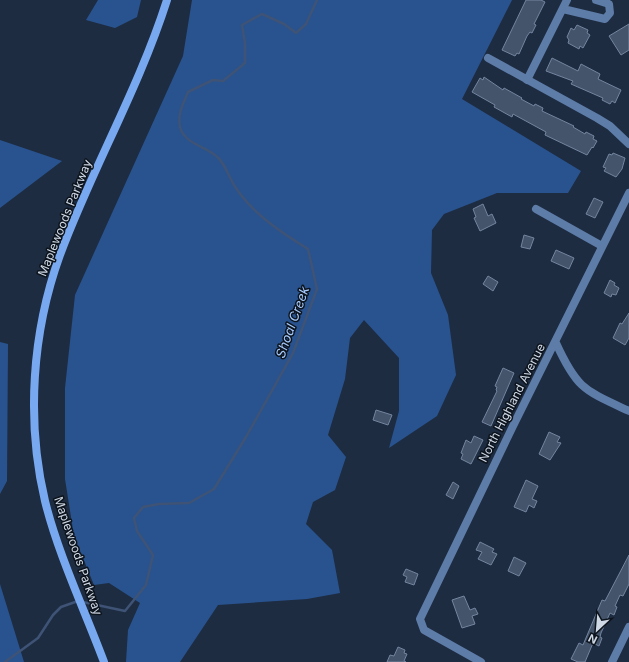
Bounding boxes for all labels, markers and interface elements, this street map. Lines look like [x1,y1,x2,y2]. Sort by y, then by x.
street label: Maplewoods Parkway [34,157,95,278]
water label: Shoal Creek [272,283,313,360]
street label: North Highland Avenue [475,341,548,465]
street label: Maplewoods Parkway [51,495,106,617]
north arrow [577,610,617,650]
text: N [586,631,599,647]

